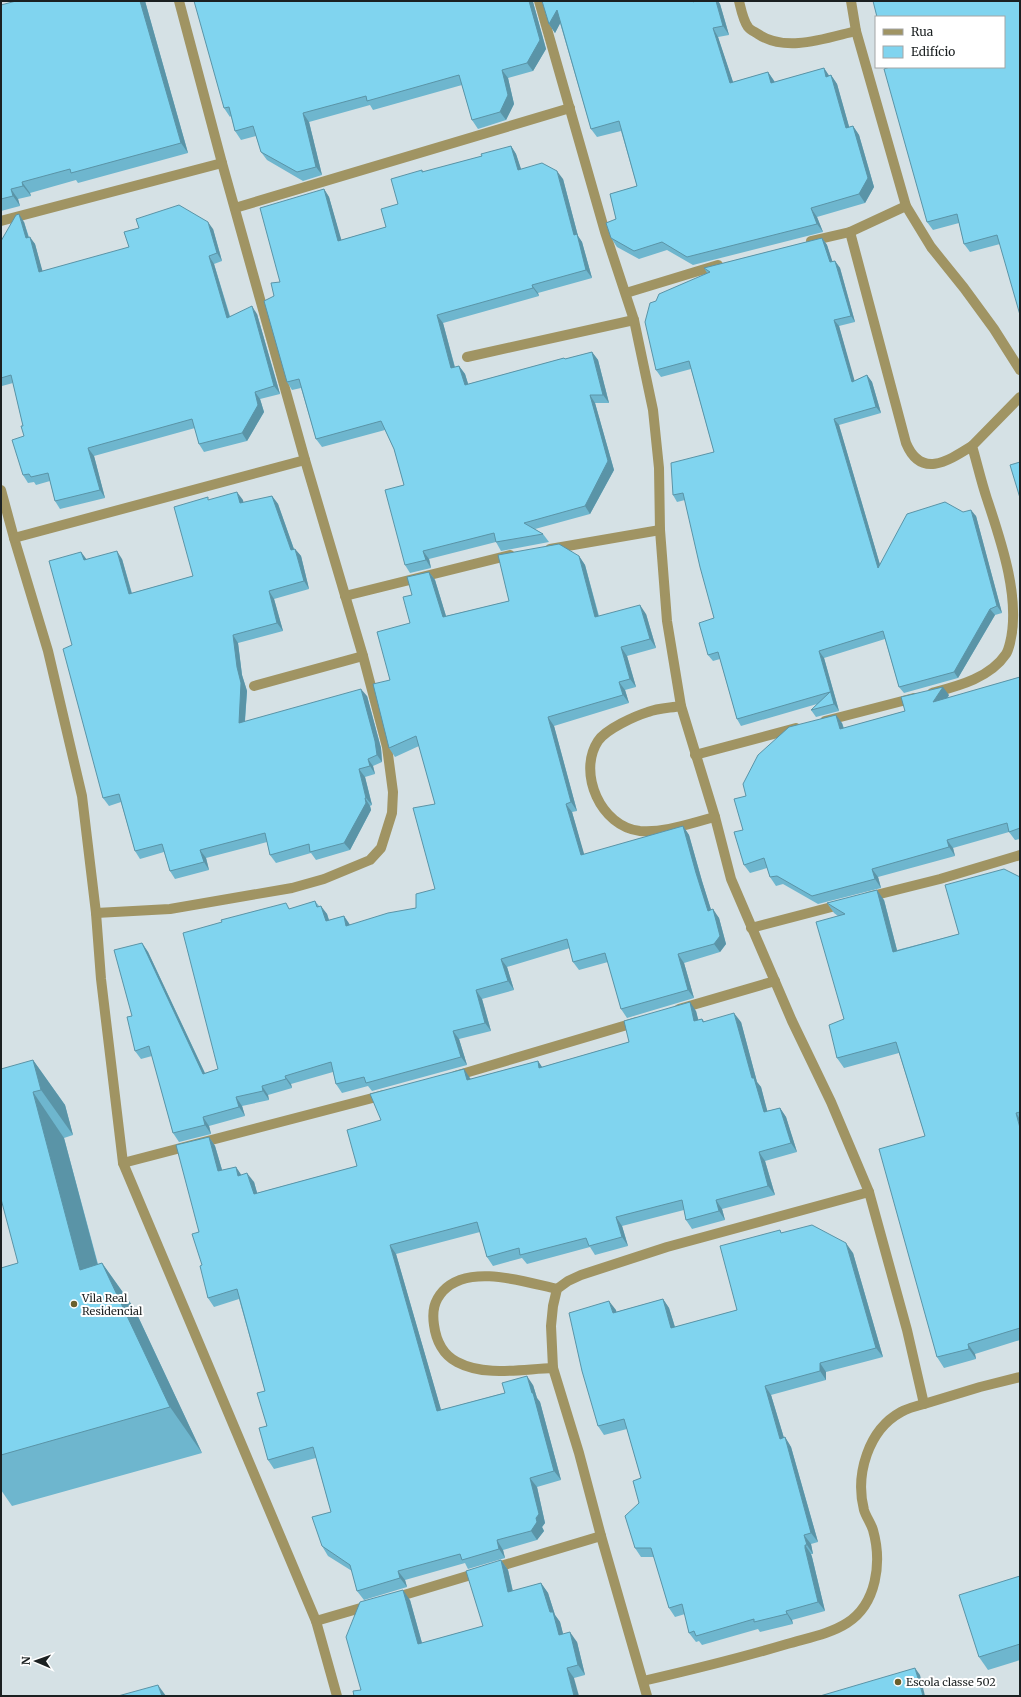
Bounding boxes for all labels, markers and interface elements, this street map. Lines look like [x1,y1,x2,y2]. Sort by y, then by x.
legend [875,16,1005,68]
text: Rua [911,24,934,39]
text: Edifício [911,44,955,59]
place label: Vila Real Residencial [81,1291,143,1318]
marker: Vila Real Residencial [69,1299,79,1309]
north arrow [16,1641,56,1681]
text: N [19,1656,33,1665]
place label: Escola classe 502 [906,1675,996,1689]
marker: Escola classe 502 [893,1677,903,1687]

